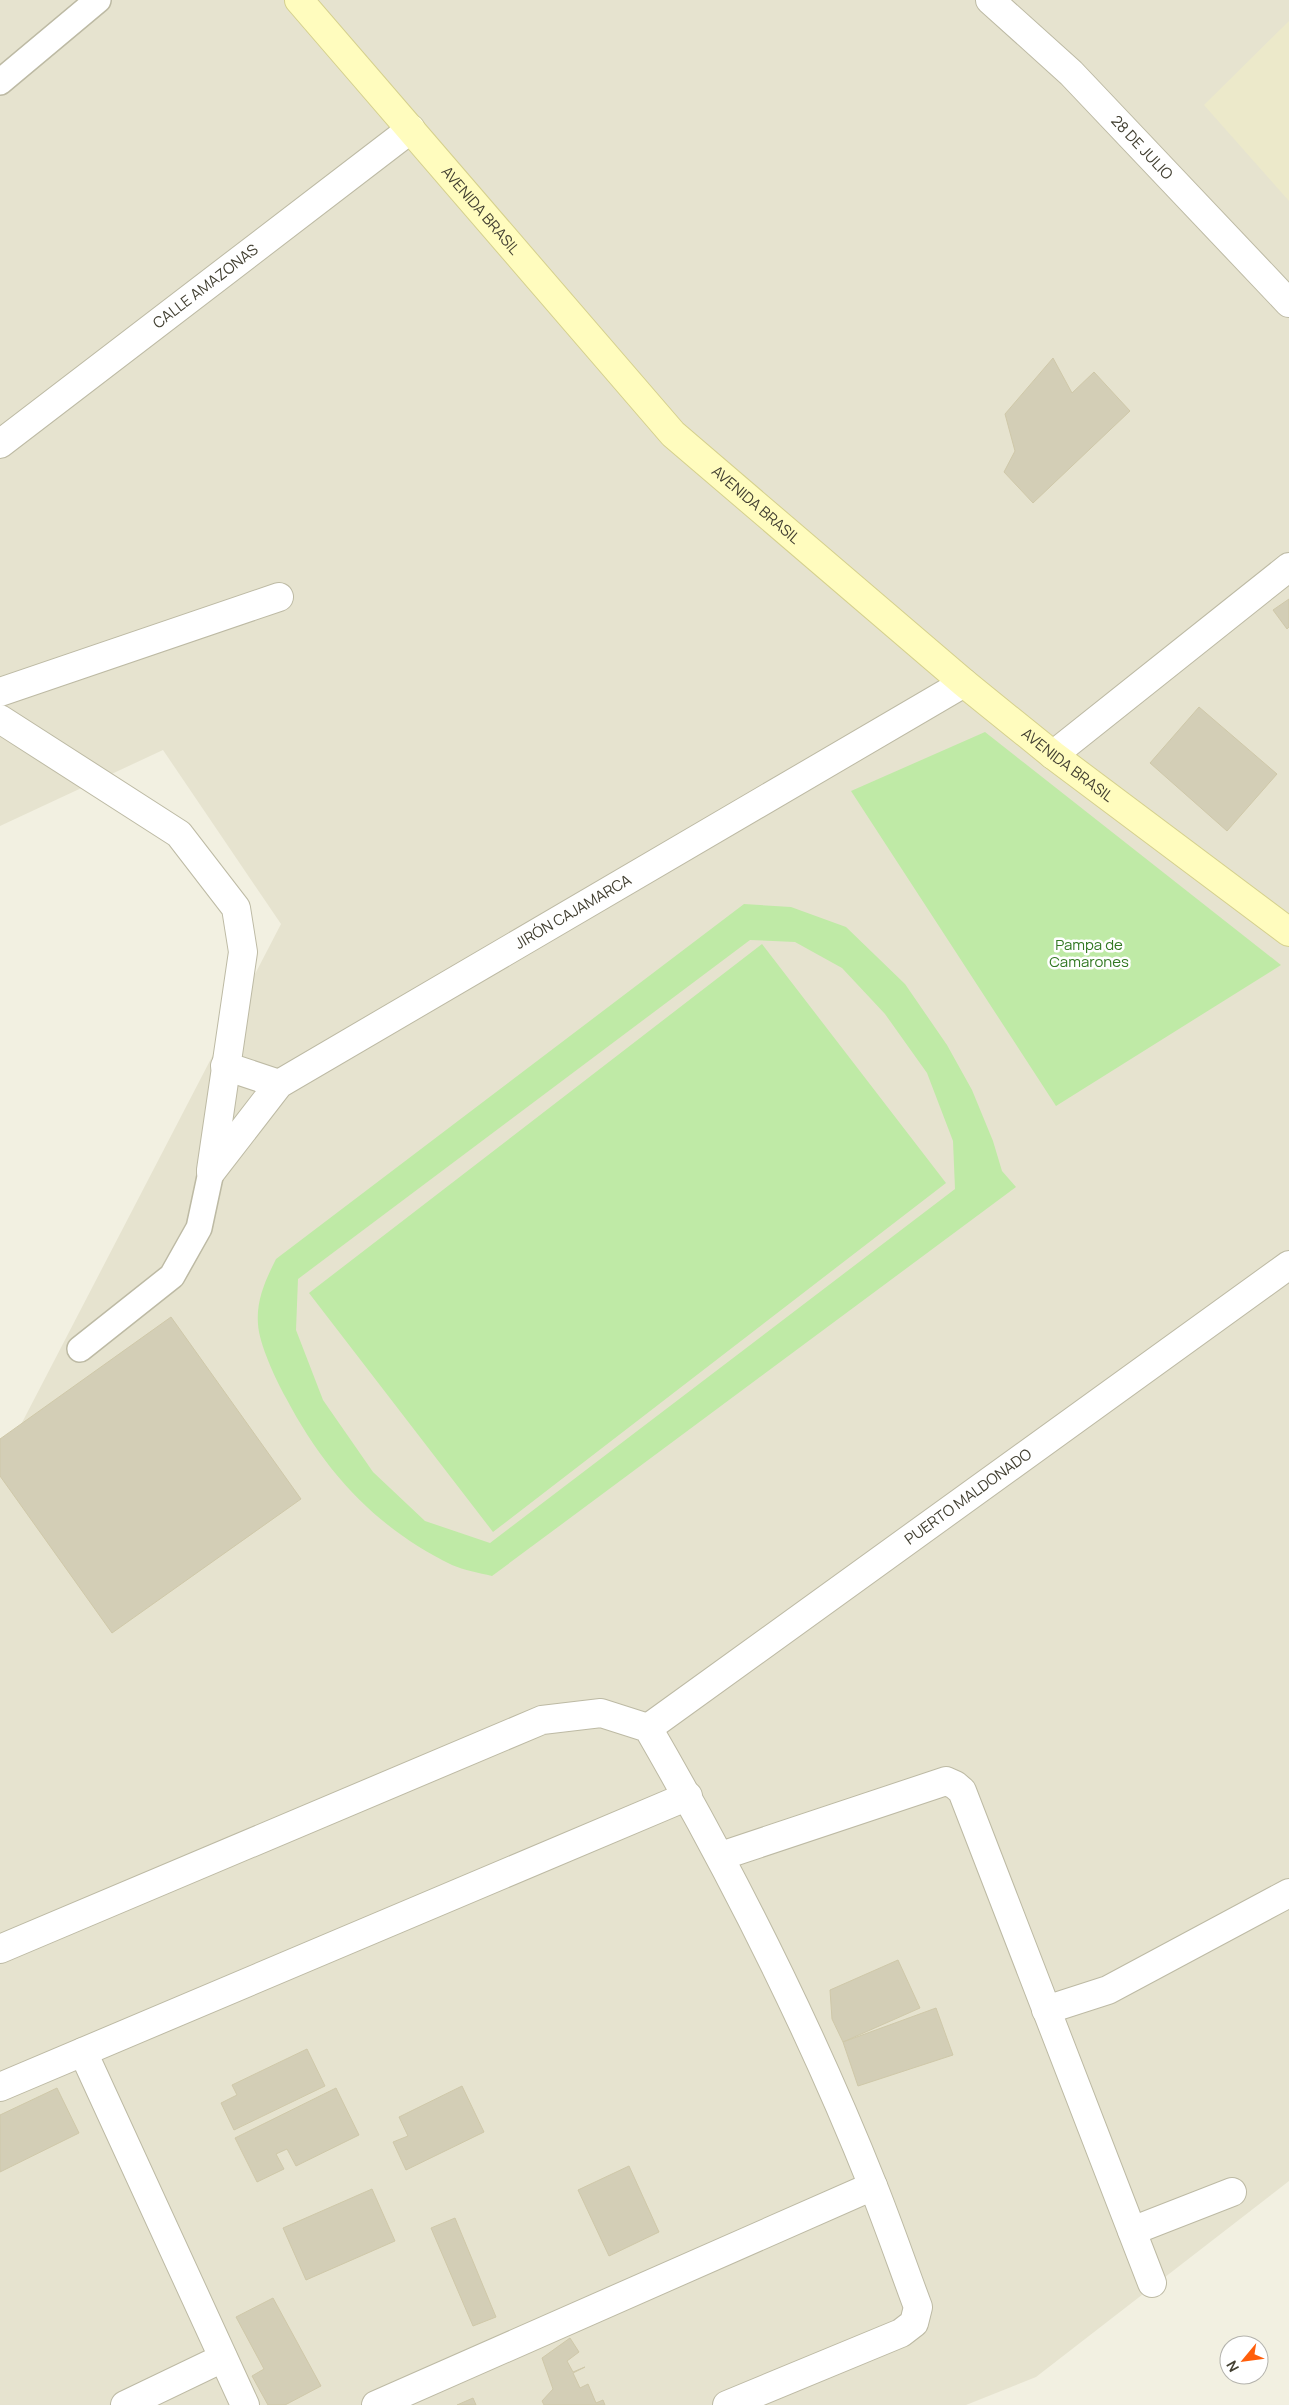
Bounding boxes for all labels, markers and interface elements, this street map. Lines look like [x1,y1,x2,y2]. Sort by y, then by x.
street label: 28 DE JULIO [1107,111,1178,184]
street label: AVENIDA BRASIL [437,162,525,259]
street label: CALLE AMAZONAS [148,239,262,333]
street label: AVENIDA BRASIL [707,461,805,549]
street label: AVENIDA BRASIL [1017,723,1118,807]
street label: JIRÓN CAJAMARCA [511,869,635,954]
park label: Pampa de Camarones [1049,934,1129,972]
street label: PUERTO MALDONADO [900,1443,1036,1549]
north arrow [1219,2335,1269,2385]
text: N [1221,2358,1243,2376]

